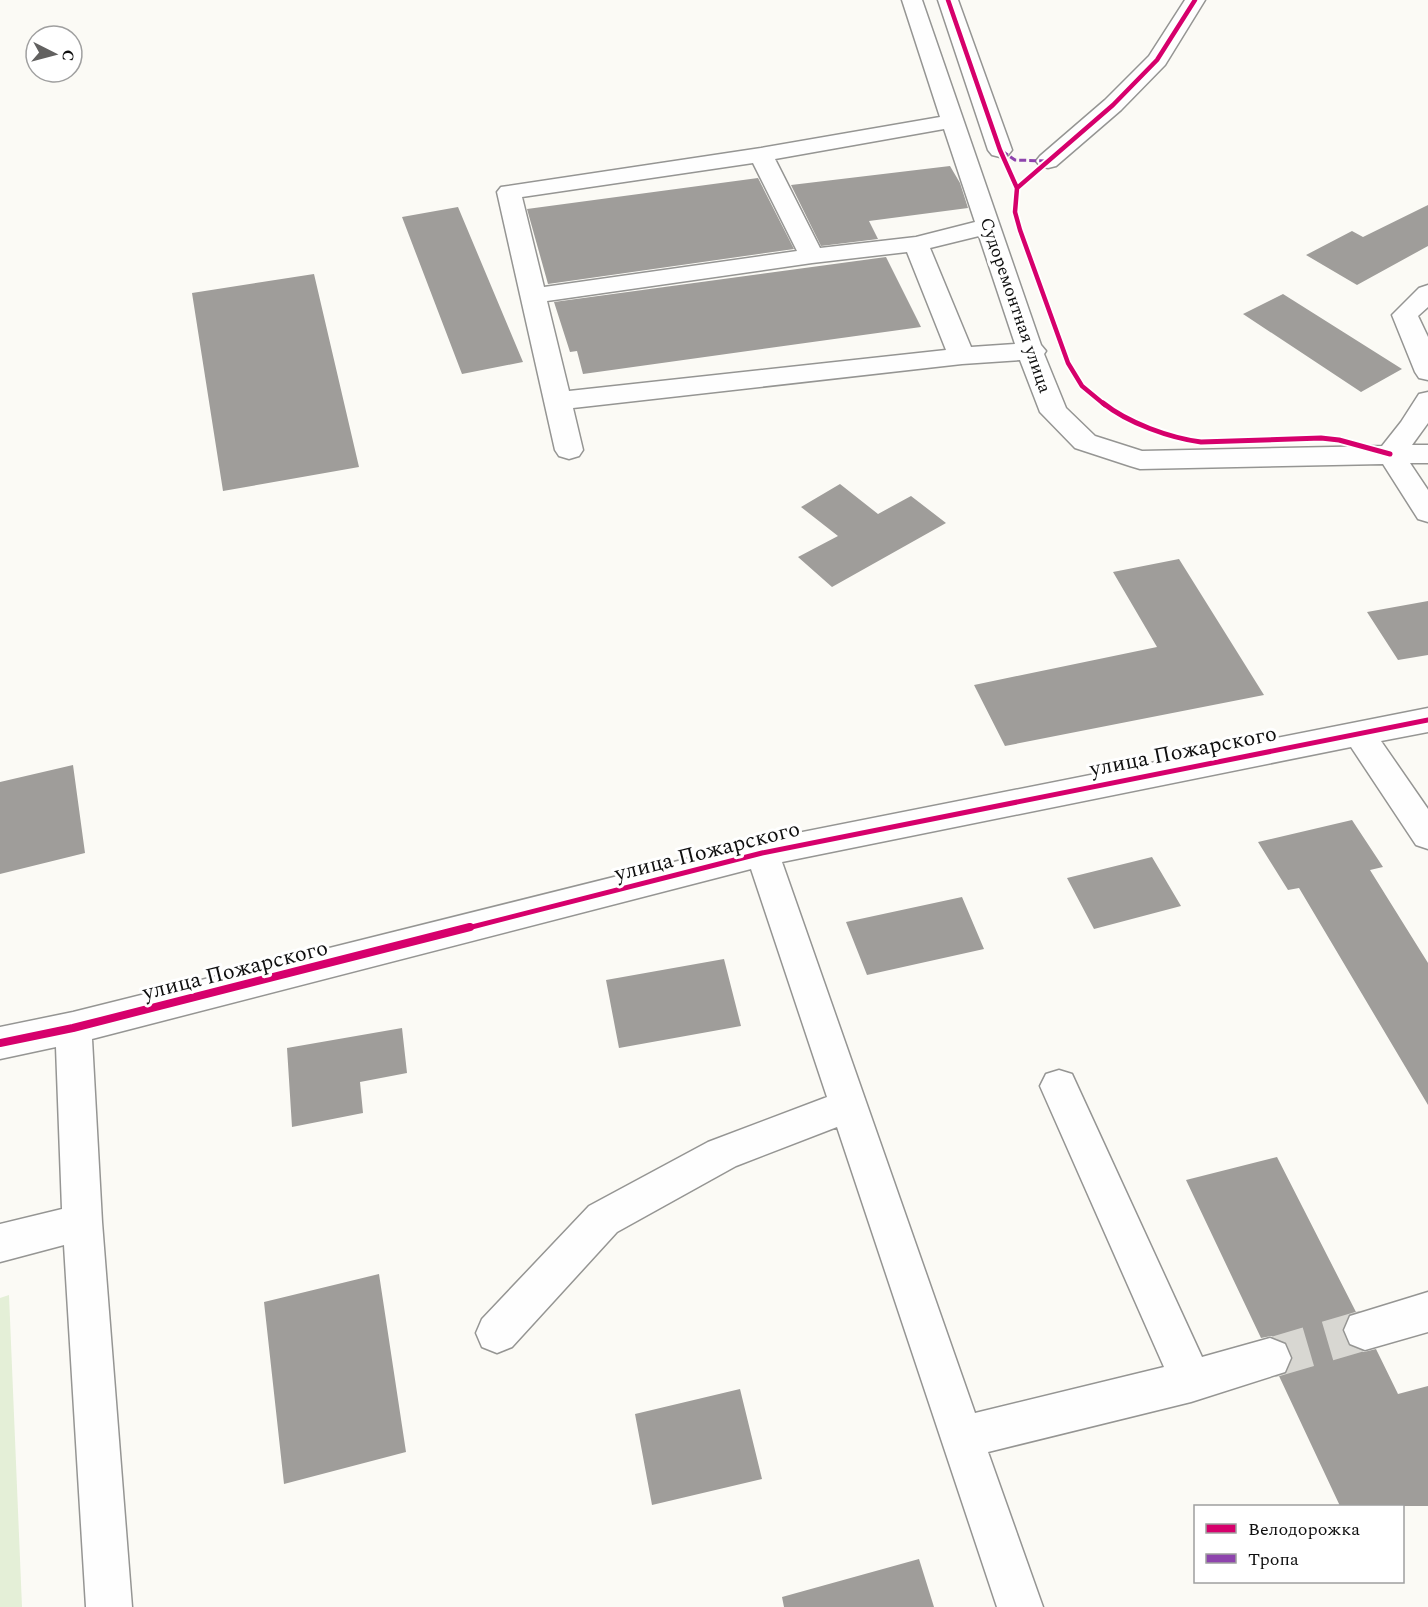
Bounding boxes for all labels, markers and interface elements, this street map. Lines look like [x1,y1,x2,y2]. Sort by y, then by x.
north arrow [24,24,84,84]
text: С [55,49,80,62]
street label: Судоремонтная улица [973,214,1058,397]
street label: улица Пожарского [1086,717,1280,786]
street label: улица Пожарского [610,812,803,891]
street label: улица Пожарского [138,931,331,1010]
legend [1194,1505,1404,1583]
text: Велодорожка [1248,1516,1360,1543]
text: Тропа [1248,1546,1299,1573]

